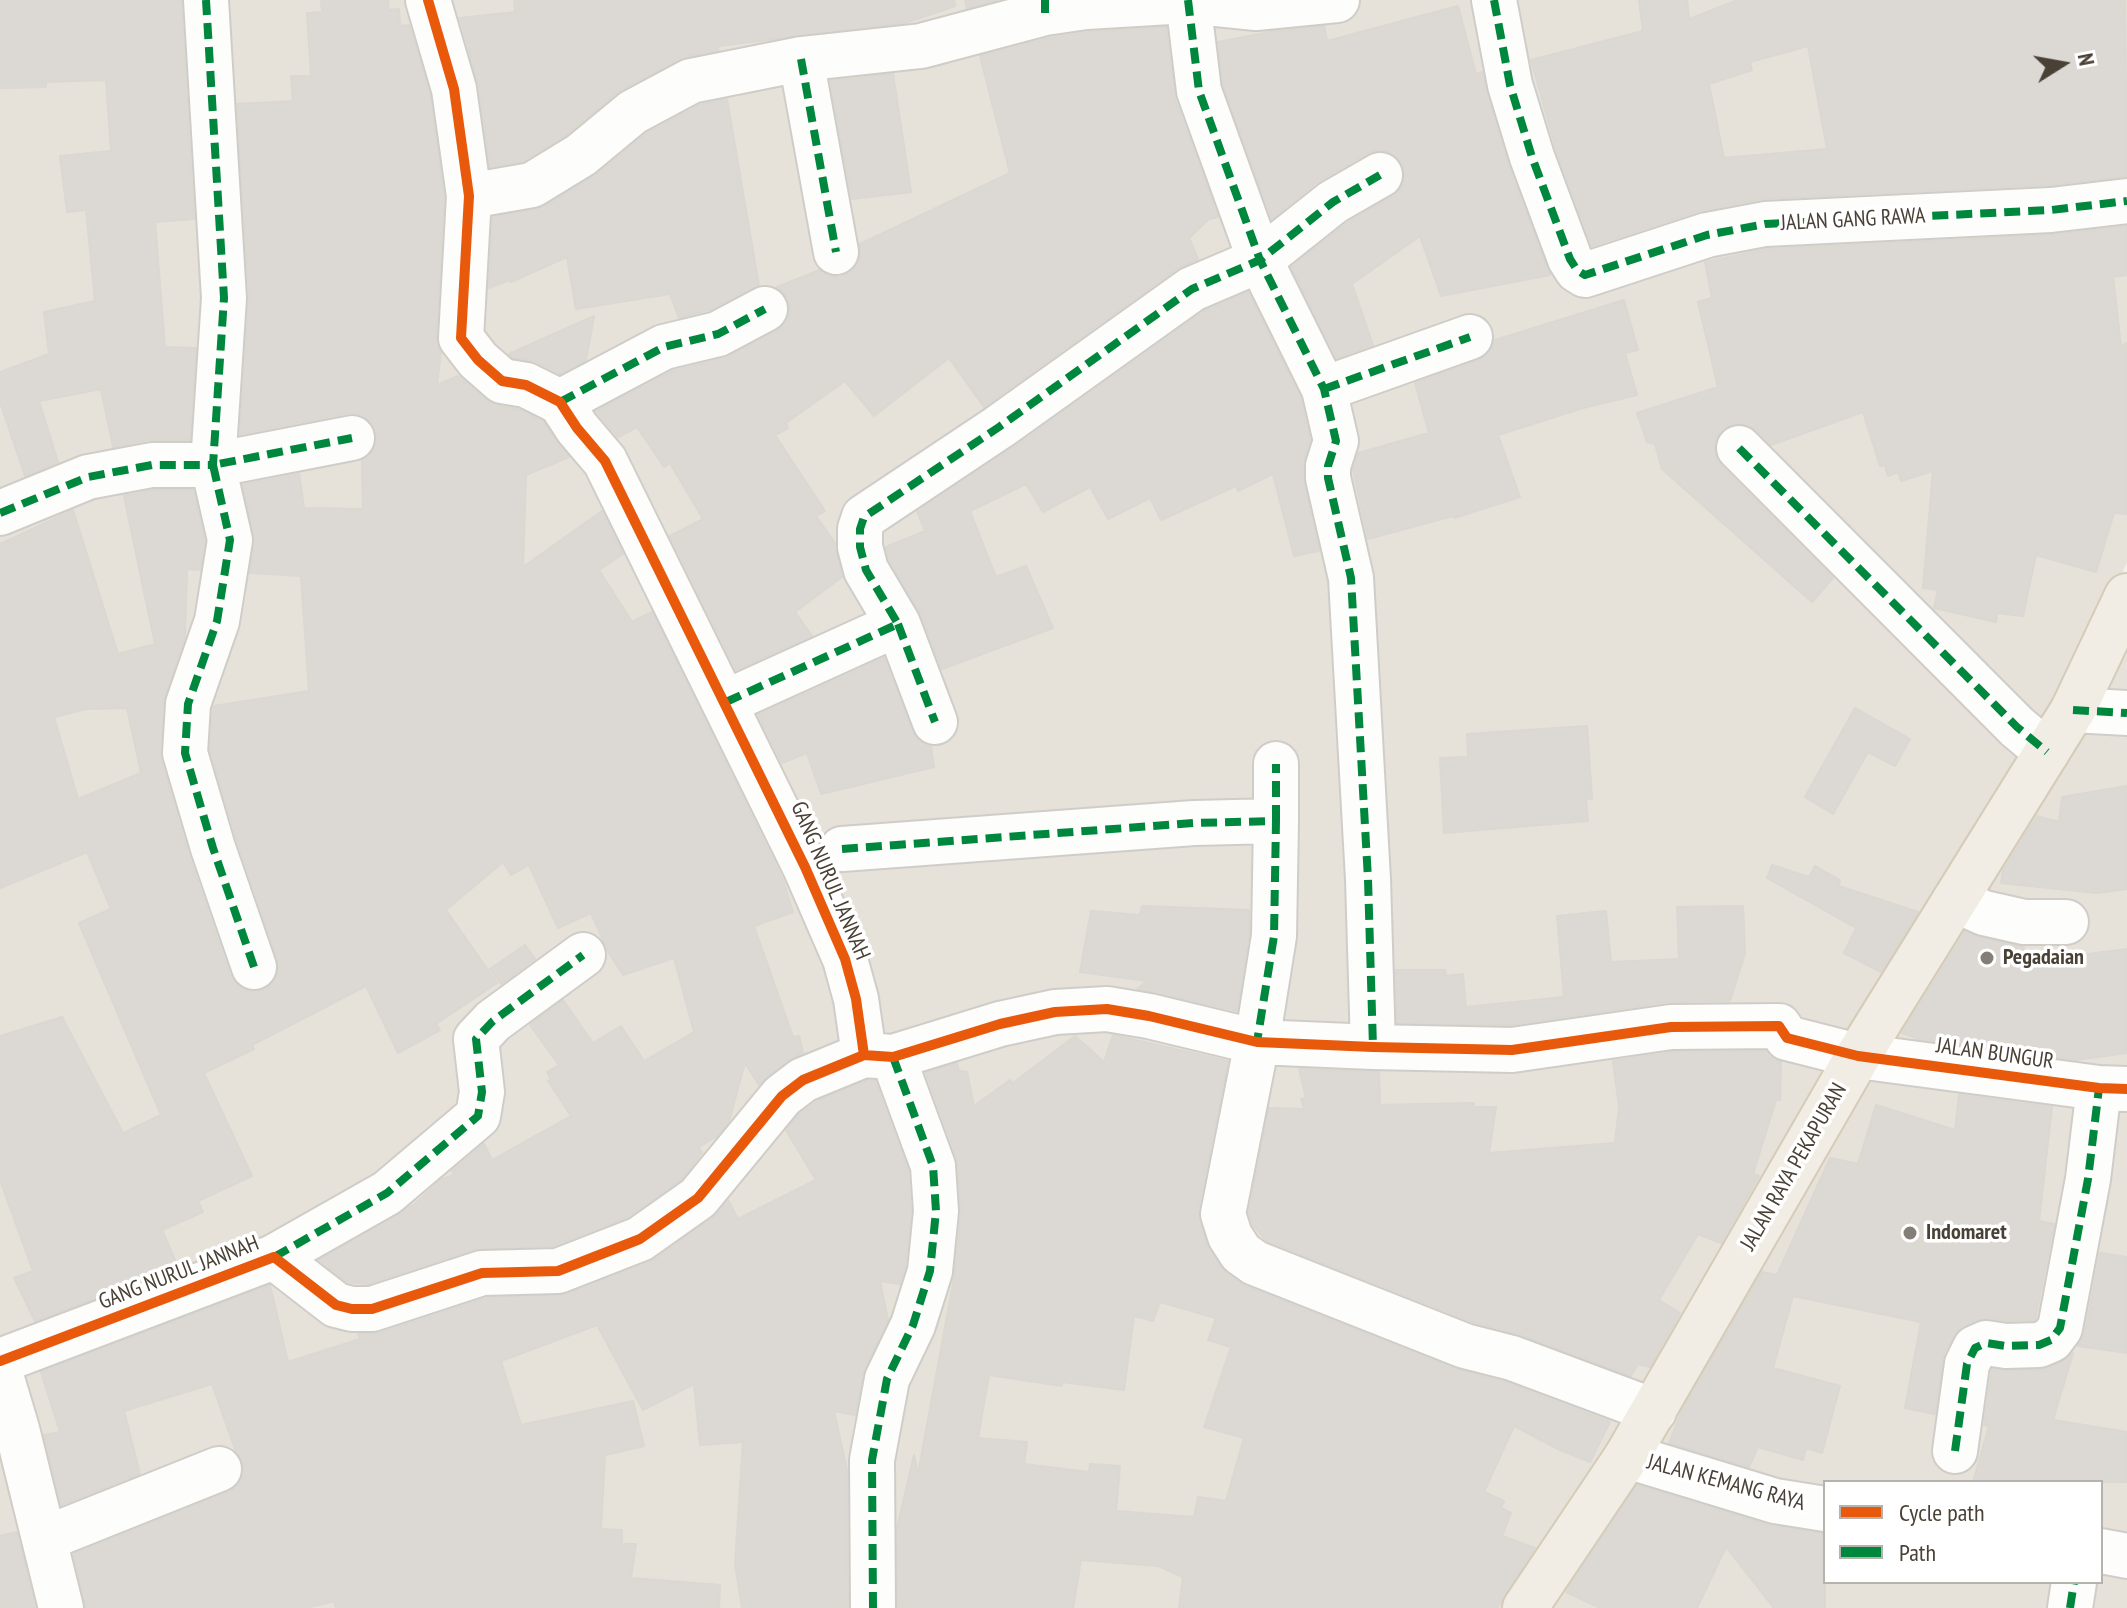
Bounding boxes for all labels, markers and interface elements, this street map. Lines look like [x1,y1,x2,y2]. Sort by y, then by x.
north arrow [2023,24,2103,104]
text: N [2072,51,2101,68]
street label: JALAN GANG RAWA [1780,203,1926,237]
street label: GANG NURUL JANNAH [785,798,875,964]
place label: Pegadaian [2003,945,2084,971]
marker: Pegadaian [1978,949,1996,967]
street label: JALAN BUNGUR [1935,1033,2055,1075]
street label: JALAN RAYA PEKAPURAN [1735,1079,1853,1255]
place label: Indomaret [1926,1220,2007,1246]
marker: Indomaret [1901,1224,1919,1242]
street label: GANG NURUL JANNAH [95,1230,263,1316]
street label: JALAN KEMANG RAYA [1644,1449,1808,1517]
legend [1823,1480,2103,1584]
text: Cycle path [1899,1497,1985,1528]
text: Path [1899,1537,1936,1568]

